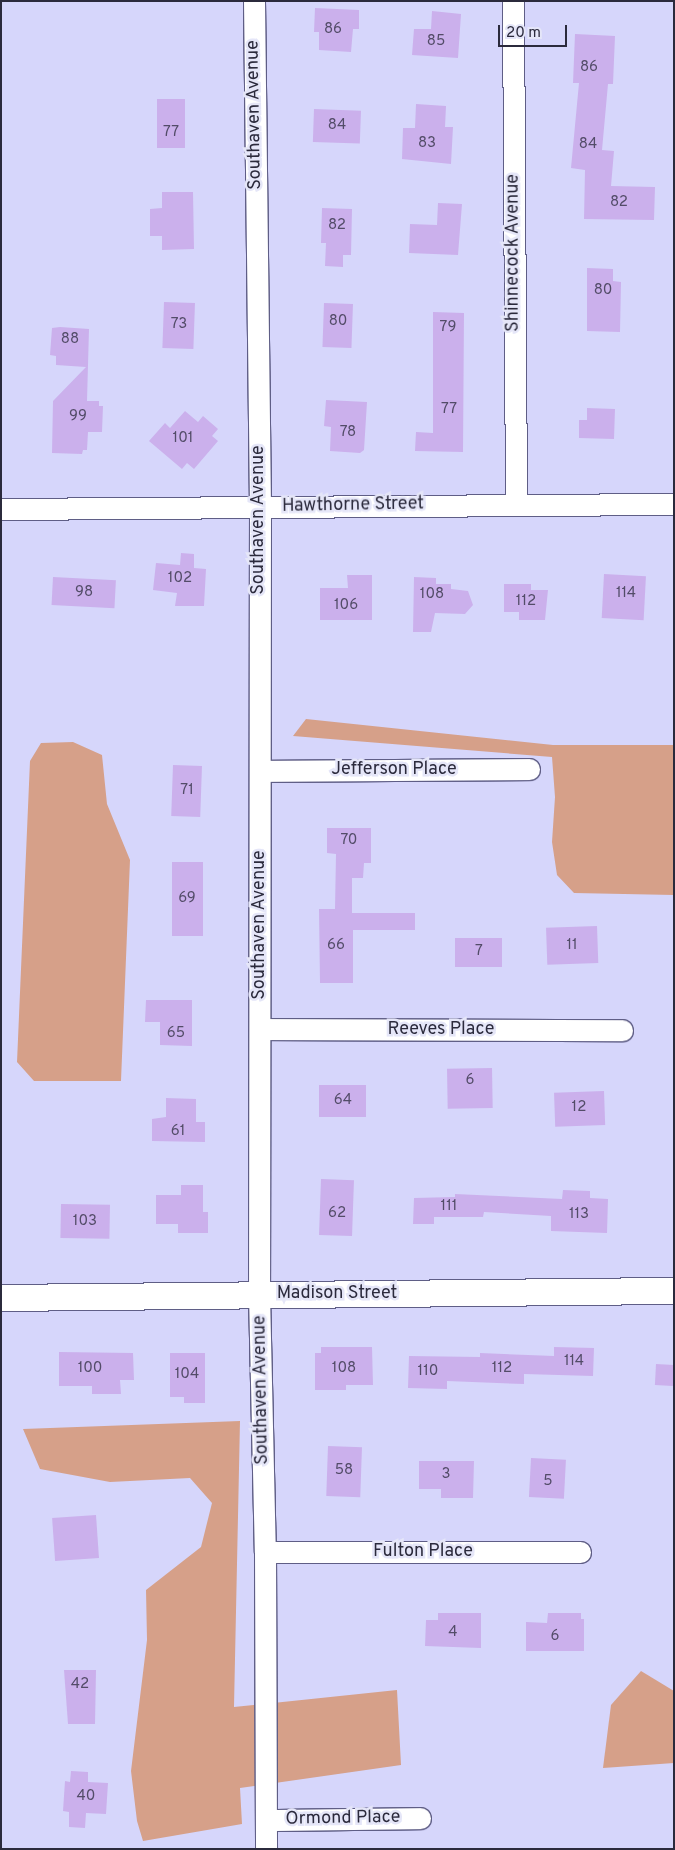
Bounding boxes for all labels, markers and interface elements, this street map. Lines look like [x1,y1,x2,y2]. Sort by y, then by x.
scale bar [500,15,569,47]
house number: 86 [324,21,342,39]
text: 20 m [506,24,541,43]
house number: 85 [427,33,445,51]
street label: Southaven Avenue [243,40,267,190]
house number: 86 [580,59,598,77]
house number: 84 [328,117,346,135]
house number: 77 [163,124,179,142]
house number: 83 [418,135,436,153]
house number: 84 [579,136,597,154]
street label: Shinnecock Avenue [503,174,525,332]
house number: 82 [610,194,628,212]
house number: 82 [328,217,346,235]
house number: 80 [594,282,612,300]
house number: 80 [329,313,347,331]
house number: 73 [171,316,187,334]
house number: 79 [440,319,456,337]
house number: 88 [61,331,79,349]
house number: 77 [441,401,457,419]
house number: 99 [69,408,87,426]
house number: 78 [340,424,356,442]
house number: 101 [173,430,193,448]
street label: Southaven Avenue [248,445,270,595]
street label: Hawthorne Street [282,494,424,518]
house number: 102 [168,570,192,588]
house number: 98 [75,584,93,602]
house number: 114 [616,585,636,603]
house number: 108 [420,586,444,604]
house number: 112 [516,593,536,611]
house number: 106 [334,597,358,615]
street label: Jefferson Place [331,759,457,781]
house number: 71 [180,782,194,800]
house number: 70 [340,832,358,850]
street label: Southaven Avenue [249,850,271,1000]
house number: 69 [178,890,196,908]
house number: 66 [327,937,345,955]
house number: 11 [566,937,578,955]
house number: 7 [475,943,483,961]
street label: Reeves Place [388,1019,494,1041]
house number: 65 [167,1025,185,1043]
house number: 6 [466,1072,474,1090]
house number: 64 [334,1092,352,1110]
house number: 12 [572,1099,586,1117]
house number: 61 [171,1123,185,1141]
house number: 111 [441,1198,457,1216]
house number: 62 [328,1205,346,1223]
house number: 113 [569,1206,589,1224]
house number: 103 [73,1213,97,1231]
street label: Madison Street [277,1283,397,1305]
street label: Southaven Avenue [250,1315,274,1465]
house number: 114 [564,1353,584,1371]
house number: 100 [78,1360,102,1378]
house number: 108 [332,1360,356,1378]
house number: 112 [492,1360,512,1378]
house number: 110 [418,1363,438,1381]
house number: 104 [175,1366,199,1384]
house number: 58 [335,1462,353,1480]
house number: 3 [441,1466,451,1484]
house number: 5 [543,1473,553,1491]
street label: Fulton Place [373,1541,473,1563]
house number: 4 [448,1624,458,1642]
house number: 6 [551,1628,559,1646]
house number: 42 [71,1676,89,1694]
house number: 40 [77,1788,95,1806]
street label: Ormond Place [285,1807,401,1831]

